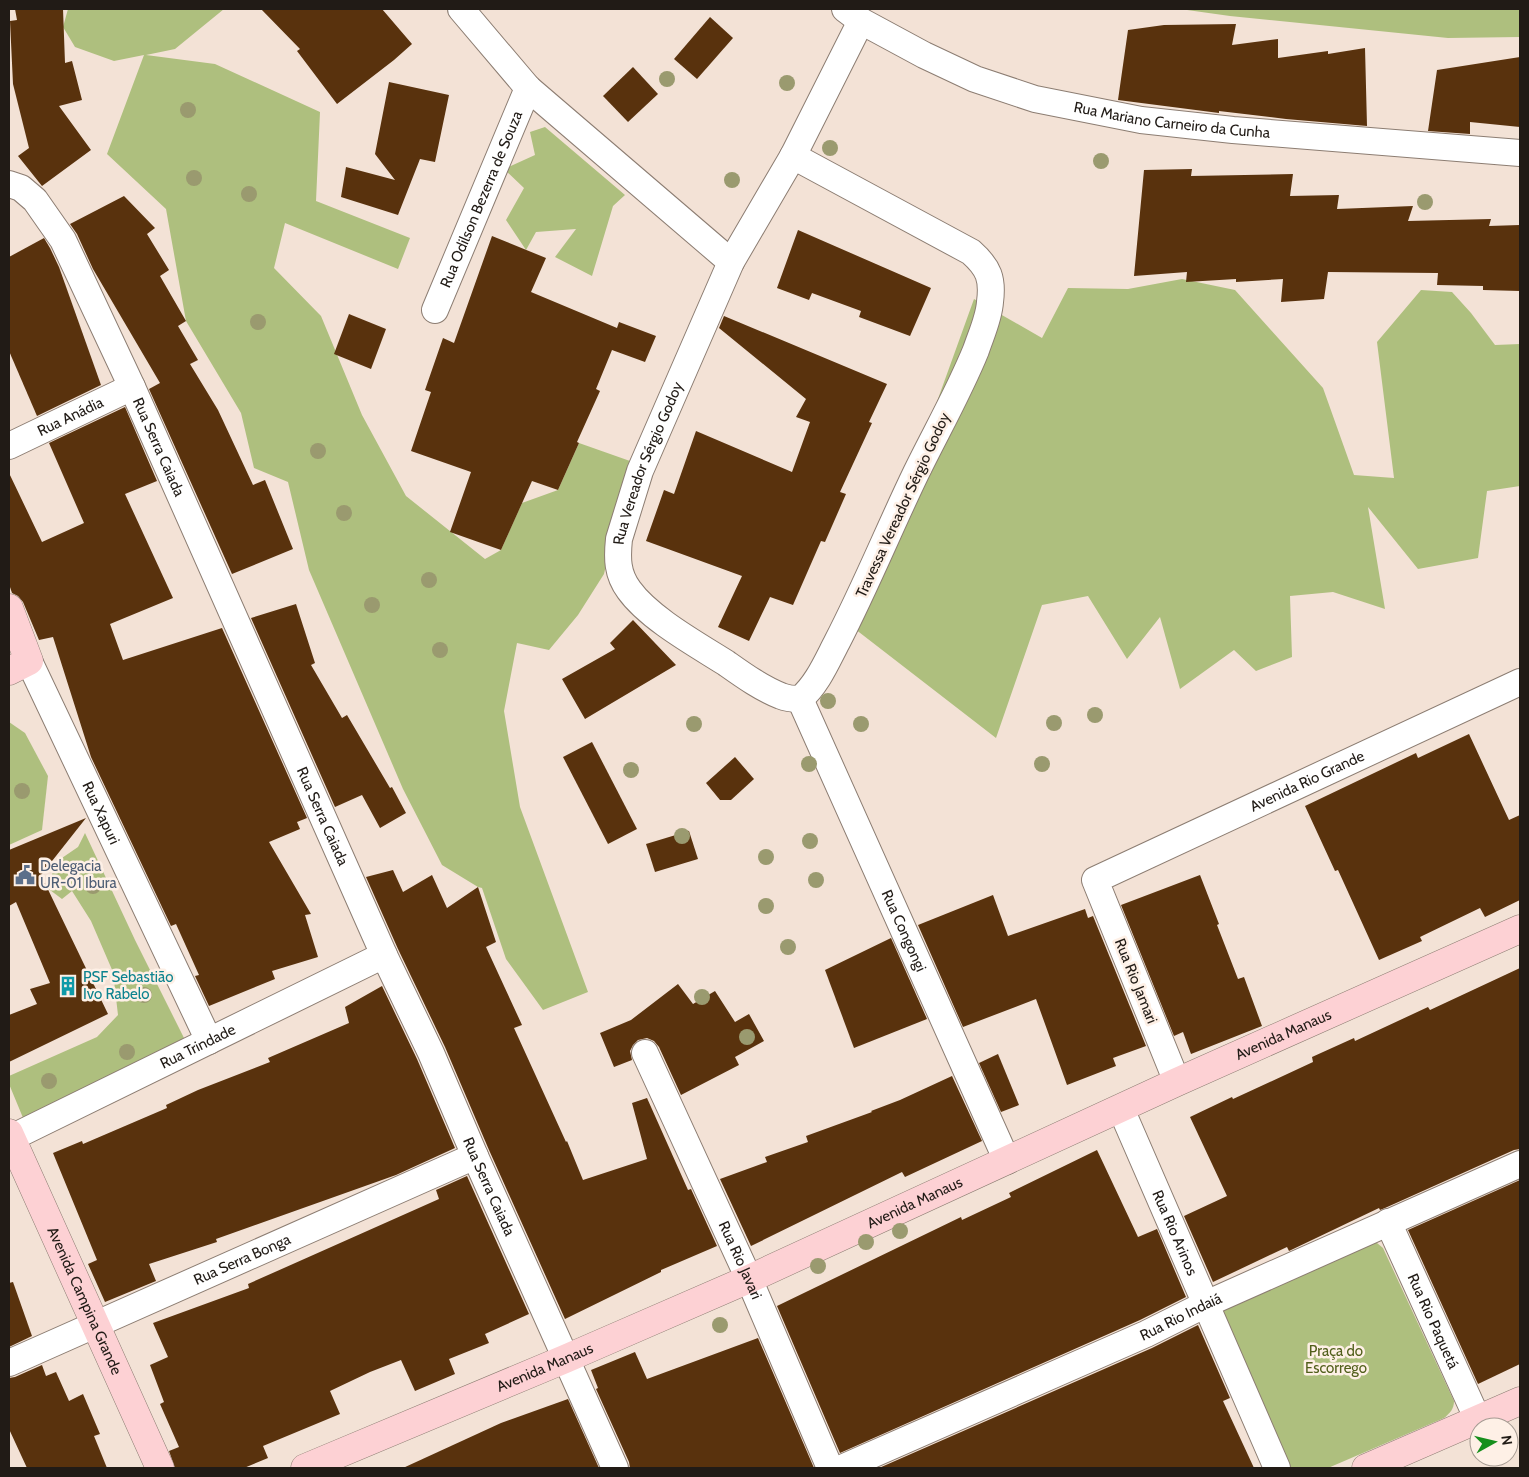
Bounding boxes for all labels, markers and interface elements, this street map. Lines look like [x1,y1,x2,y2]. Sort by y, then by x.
street label: Rua Mariano Carneiro da Cunha [1072,98,1272,142]
street label: Rua Odilson Bezerra de Souza [436,108,527,290]
street label: Rua Vereador Sérgio Godoy [609,379,687,546]
street label: Rua Anádia [34,393,107,440]
street label: Rua Serra Caiada [129,395,189,500]
street label: Travessa Vereador Sérgio Godoy [852,409,954,600]
street label: Avenida Rio Grande [1247,747,1367,816]
street label: Rua Serra Caiada [293,764,353,869]
street label: Rua Xapuri [78,778,124,847]
place label: Delegacia UR-01 Ibura [40,857,118,892]
public building icon: Delegacia UR-01 Ibura [14,864,36,886]
street label: Rua Congongi [878,887,930,975]
street label: Rua Rio Jamari [1111,936,1161,1026]
place label: PSF Sebastião Ivo Rabelo [83,968,173,1003]
building icon: PSF Sebastião Ivo Rabelo [57,975,79,997]
street label: Avenida Manaus [1232,1005,1334,1064]
street label: Rua Trindade [157,1020,239,1072]
street label: Rua Serra Caiada [459,1135,519,1239]
street label: Avenida Manaus [864,1173,965,1232]
street label: Rua Rio Arinos [1148,1187,1201,1278]
street label: Rua Rio Javari [715,1218,766,1302]
street label: Avenida Campina Grande [43,1224,126,1378]
street label: Rua Serra Bonga [191,1230,294,1289]
street label: Rua Rio Paquetá [1404,1271,1463,1372]
street label: Rua Rio Indaiá [1137,1289,1225,1345]
street label: Avenida Manaus [494,1339,596,1396]
park label: Praça do Escorrego [1305,1342,1367,1377]
north arrow [1469,1417,1519,1467]
text: N [1497,1434,1516,1446]

